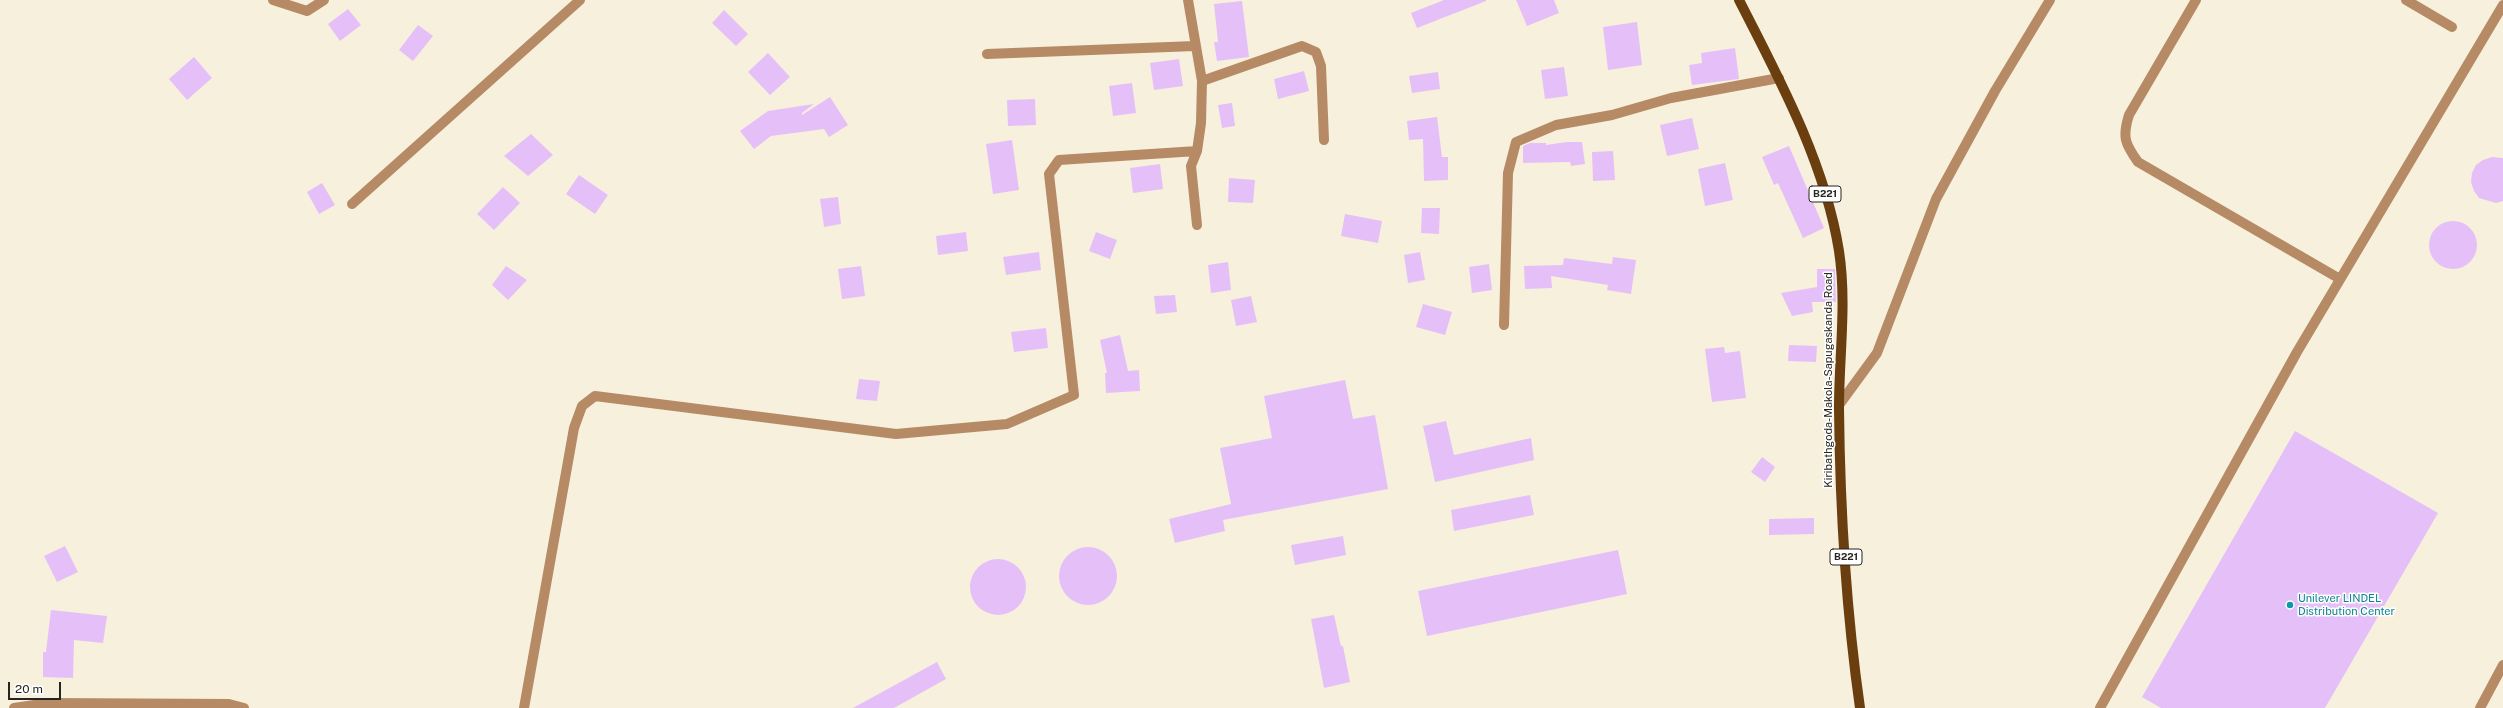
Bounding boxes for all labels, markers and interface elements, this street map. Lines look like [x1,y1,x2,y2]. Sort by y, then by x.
road number: B221 [1809,186,1841,202]
street label: Kiribathgoda-Makola-Sapugaskanda Road [1822,272,1836,488]
road number: B221 [1830,549,1862,565]
place label: Unilever LINDEL Distribution Center [2298,592,2395,618]
marker: Unilever LINDEL Distribution Center [2285,600,2295,610]
scale bar [10,674,63,700]
text: 20 m [15,682,43,696]

